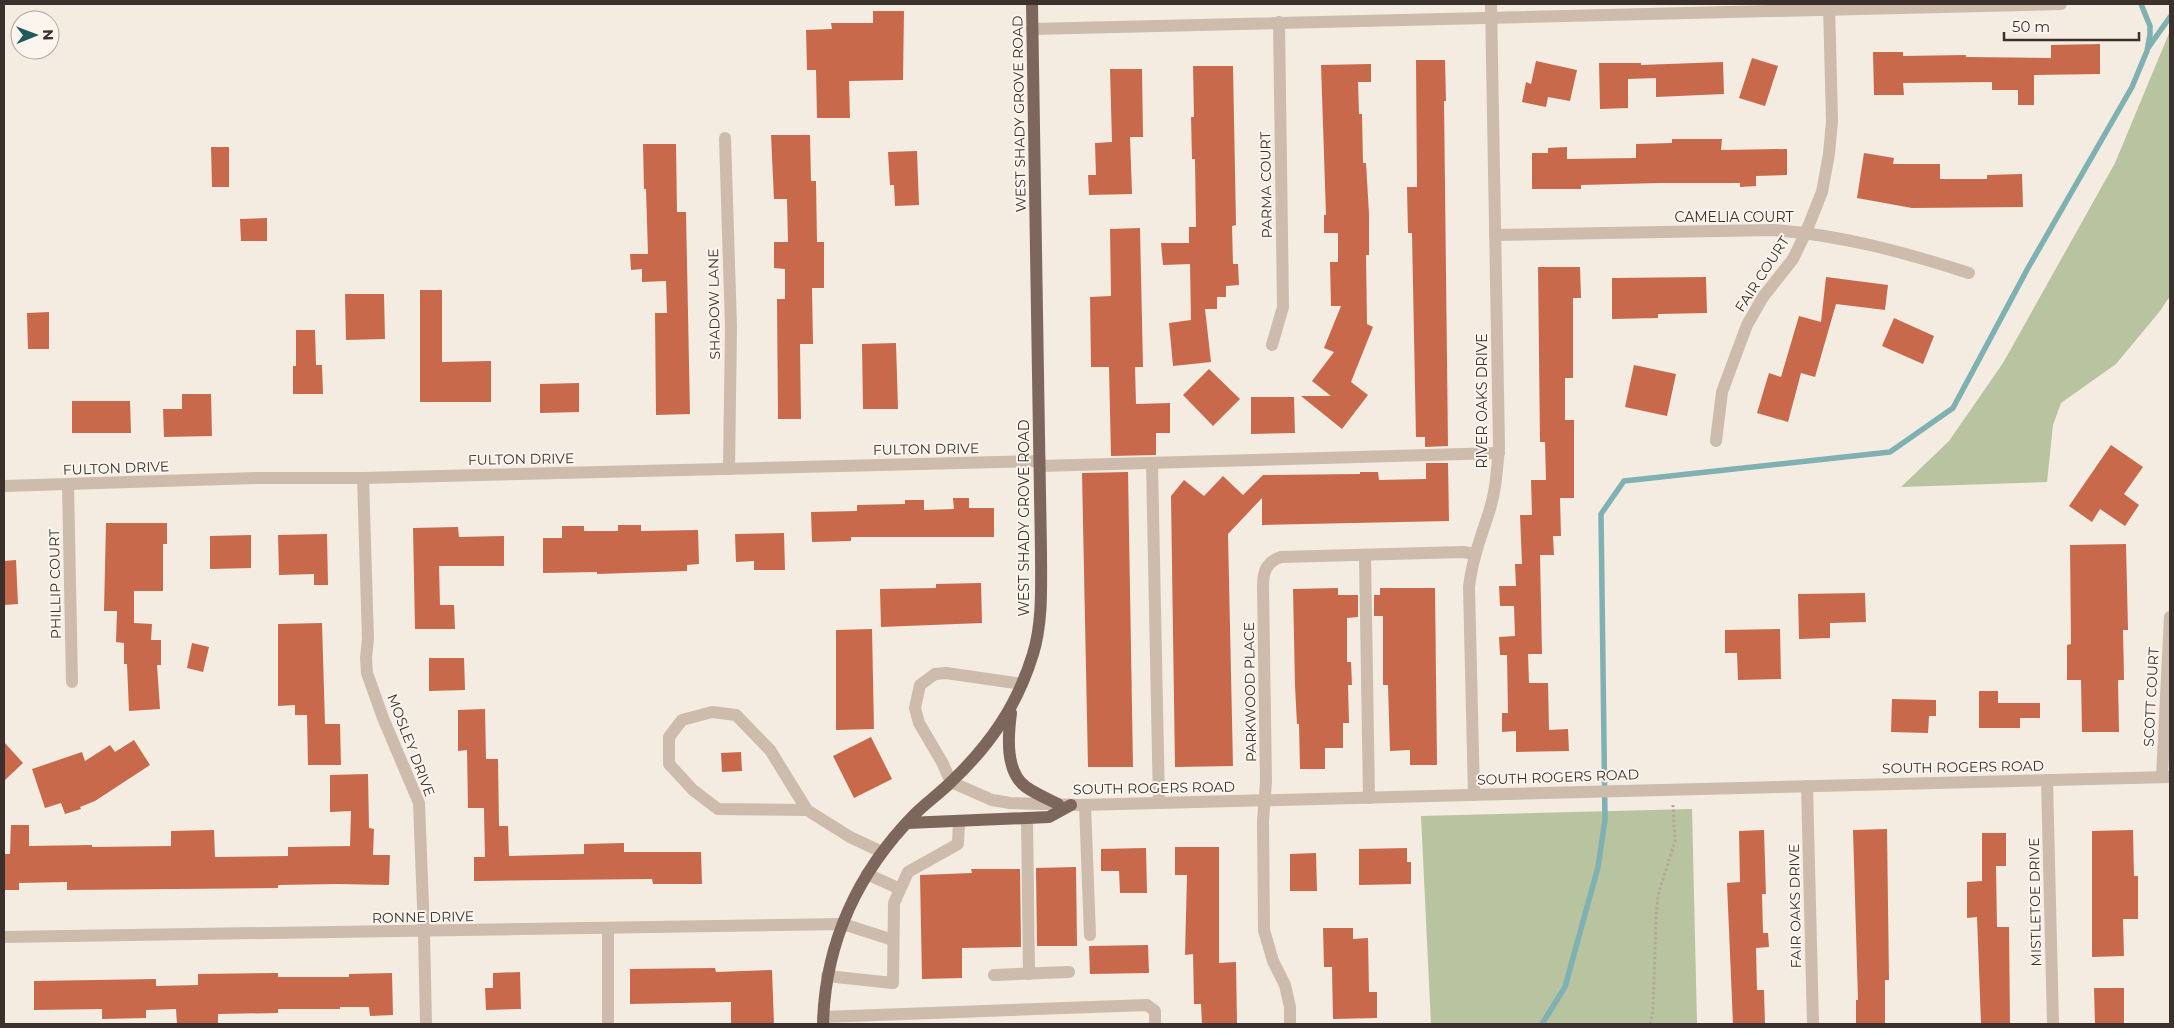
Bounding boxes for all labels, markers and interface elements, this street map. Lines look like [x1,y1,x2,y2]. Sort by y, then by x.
north arrow [10,10,60,60]
scale bar [2004,10,2139,42]
street label: WEST SHADY GROVE ROAD [1008,15,1030,213]
text: 50 m [2012,17,2050,36]
text: N [39,29,57,41]
street label: PARMA COURT [1256,131,1276,239]
street label: CAMELIA COURT [1675,208,1793,226]
street label: FAIR COURT [1731,233,1793,315]
street label: SHADOW LANE [704,248,724,360]
street label: RIVER OAKS DRIVE [1473,333,1491,469]
street label: WEST SHADY GROVE ROAD [1015,420,1033,616]
street label: FULTON DRIVE [873,439,979,459]
street label: FULTON DRIVE [468,449,574,469]
street label: FULTON DRIVE [62,457,170,479]
street label: PHILLIP COURT [45,529,65,639]
street label: PARKWOOD PLACE [1240,622,1260,762]
street label: SCOTT COURT [2139,647,2163,747]
street label: MOSLEY DRIVE [383,691,439,799]
street label: SOUTH ROGERS ROAD [1882,757,2044,777]
street label: SOUTH ROGERS ROAD [1477,765,1639,789]
street label: SOUTH ROGERS ROAD [1073,778,1235,798]
street label: MISTLETOE DRIVE [2025,837,2045,967]
street label: FAIR OAKS DRIVE [1785,843,1805,969]
street label: RONNE DRIVE [372,907,474,927]

